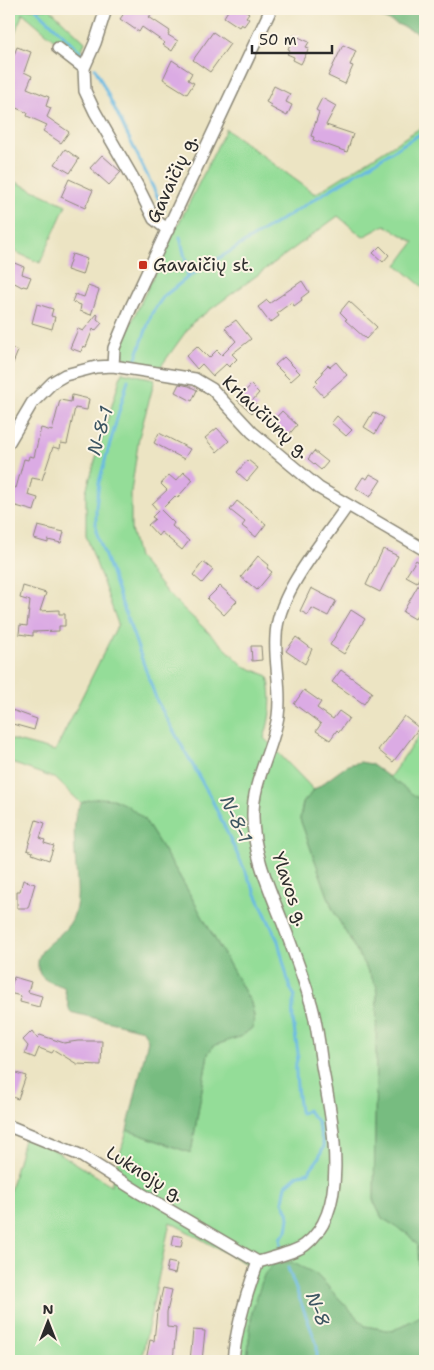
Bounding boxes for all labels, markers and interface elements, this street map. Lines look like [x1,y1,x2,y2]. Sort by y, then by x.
scale bar [252,22,332,54]
text: 50 m [259,30,297,50]
street label: Gavaičių g. [141,131,203,227]
place label: Gavaičių st. [153,253,253,277]
marker: Gavaičių st. [137,259,149,271]
street label: Kriaučiūnų g. [217,370,315,464]
water label: N-8-1 [81,404,119,458]
water label: N-8-1 [214,791,258,847]
street label: Ylavos g. [266,849,314,929]
street label: Luknojų g. [101,1141,189,1207]
water label: N-8 [300,1288,336,1330]
north arrow [22,1298,72,1348]
text: N [42,1300,54,1318]

